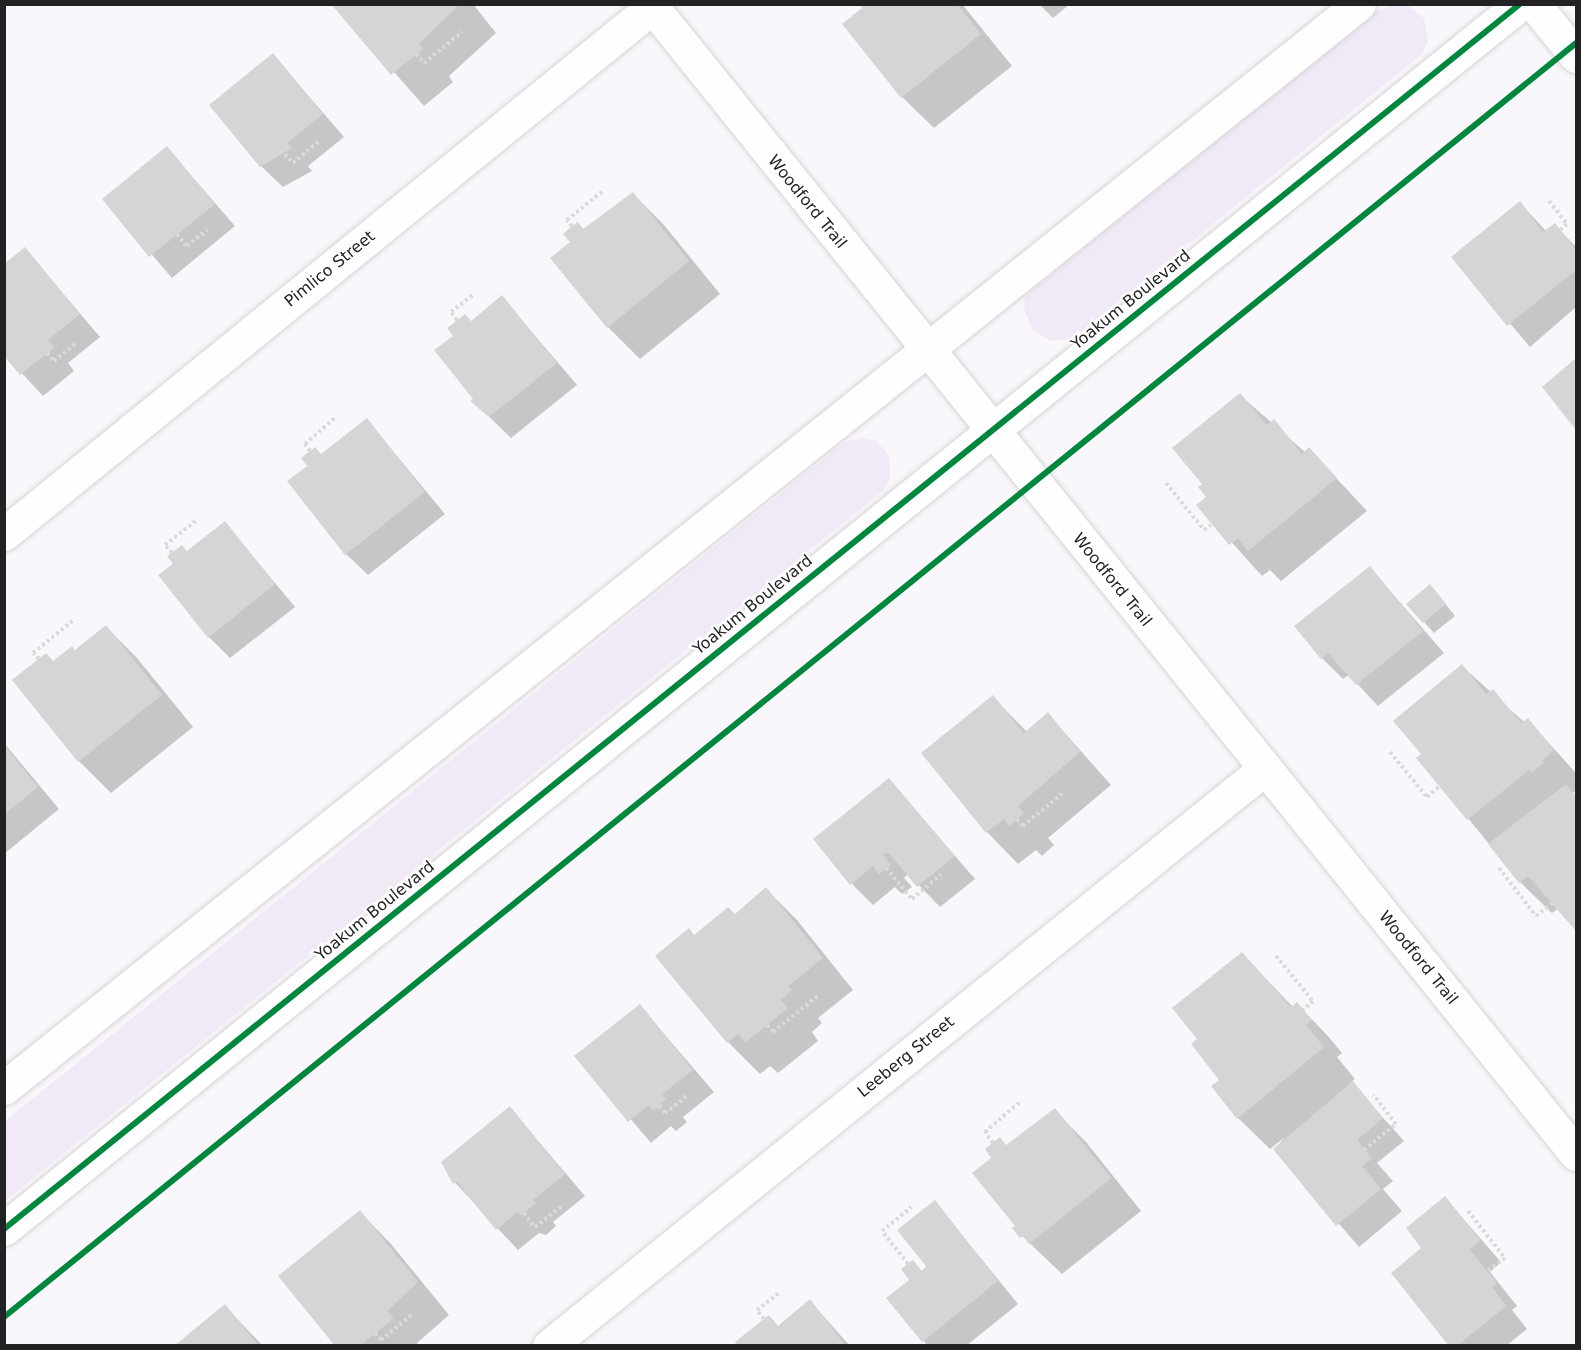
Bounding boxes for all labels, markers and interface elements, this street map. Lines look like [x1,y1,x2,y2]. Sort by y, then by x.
street label: Woodford Trail [764,152,850,252]
street label: Pimlico Street [281,227,379,311]
street label: Yoakum Boulevard [1068,246,1194,354]
street label: Woodford Trail [1069,530,1155,630]
street label: Yoakum Boulevard [690,551,816,659]
street label: Yoakum Boulevard [312,857,438,965]
street label: Woodford Trail [1375,908,1461,1008]
street label: Leeberg Street [854,1012,958,1102]

